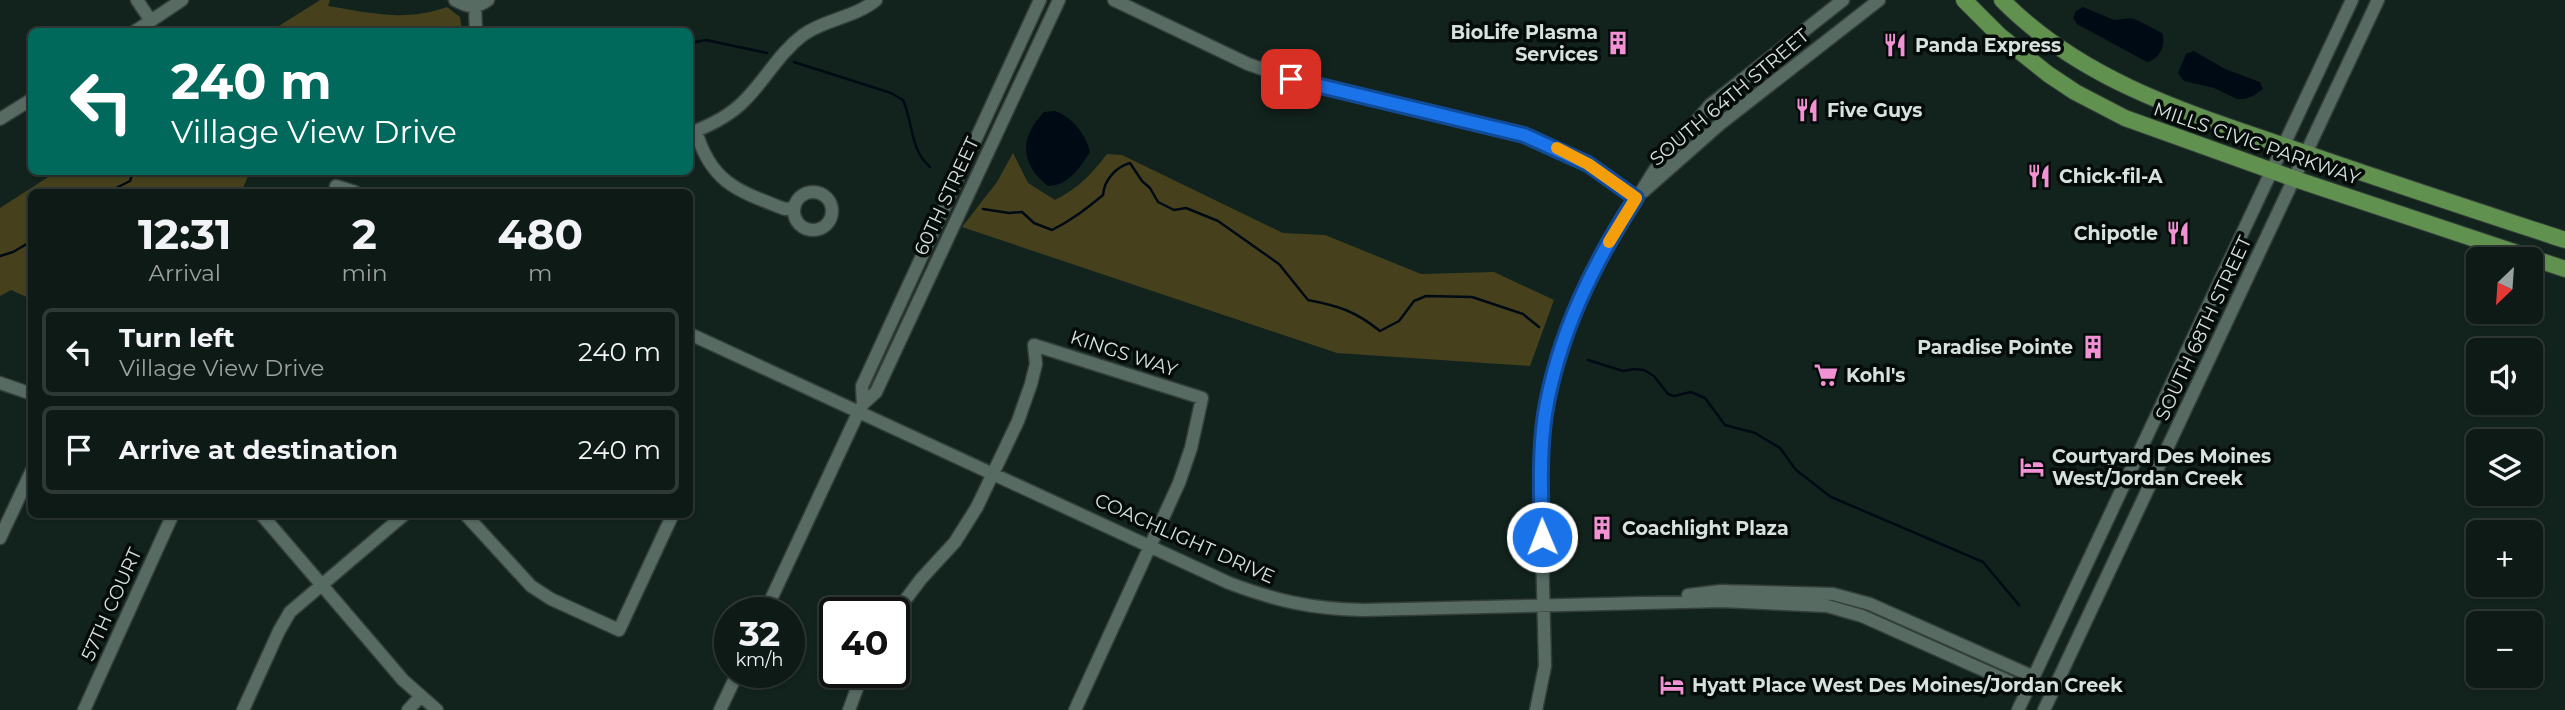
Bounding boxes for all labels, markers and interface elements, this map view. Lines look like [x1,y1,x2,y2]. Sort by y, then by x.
place label: BioLife Plasma Services [1450,21,1598,66]
street label: SOUTH 64TH STREET [1645,24,1814,171]
building icon: BioLife Plasma Services [1604,29,1632,57]
restaurant icon: Panda Express [1881,31,1909,59]
place label: Panda Express [1915,34,2061,57]
pin [1261,49,1321,109]
text: 240 m [171,52,332,111]
icon: left [56,56,147,147]
icon: arrive [1272,60,1310,98]
restaurant icon: Five Guys [1793,96,1821,124]
street label: MILLS CIVIC PARKWAY [2151,97,2364,190]
place label: Five Guys [1827,99,1922,122]
text: Village View Drive [171,112,457,151]
street label: 60TH STREET [909,133,984,259]
restaurant icon: Chick-fil-A [2025,162,2053,190]
place label: Chick-fil-A [2059,165,2163,188]
text: 12:31 [138,208,231,260]
text: 2 [352,208,377,260]
text: 480 [497,208,583,260]
restaurant icon: Chipotle [2164,219,2192,247]
place label: Chipotle [2074,222,2158,245]
street label: SOUTH 68TH STREET [2151,232,2256,424]
north arrow [2466,247,2543,324]
map controls [2466,247,2543,688]
text: Arrival [148,259,221,287]
text: min [341,259,388,287]
text: m [528,259,552,287]
text: Turn left [119,322,235,354]
street label: KINGS WAY [1067,325,1181,382]
icon: left [60,333,98,371]
building icon: Paradise Pointe [2079,333,2107,361]
text: 240 m [578,336,661,368]
place label: Paradise Pointe [1917,336,2073,359]
button: sound [2466,338,2543,415]
text: Village View Drive [119,354,324,382]
supermarket icon: Kohl's [1812,361,1840,389]
place label: Kohl's [1846,364,1905,387]
button: layers [2466,429,2543,506]
icon: arrive [60,431,98,469]
text: Arrive at destination [119,434,398,466]
text: 240 m [578,434,661,466]
place label: Courtyard Des Moines West/Jordan Creek [2052,445,2271,490]
hotel icon: Courtyard Des Moines West/Jordan Creek [2018,453,2046,481]
street label: COACHLIGHT DRIVE [1091,488,1278,589]
position arrow [1505,500,1579,574]
building icon: Coachlight Plaza [1588,514,1616,542]
place label: Coachlight Plaza [1622,517,1789,540]
button: + [2466,520,2543,597]
street label: 57TH COURT [76,544,147,664]
speed limit sign: 40 [819,597,910,688]
button: − [2466,611,2543,688]
text: 32 [739,612,780,655]
text: km/h [735,649,784,671]
hotel icon: Hyatt Place West Des Moines/Jordan Creek [1658,671,1686,699]
place label: Hyatt Place West Des Moines/Jordan Creek [1692,674,2123,697]

